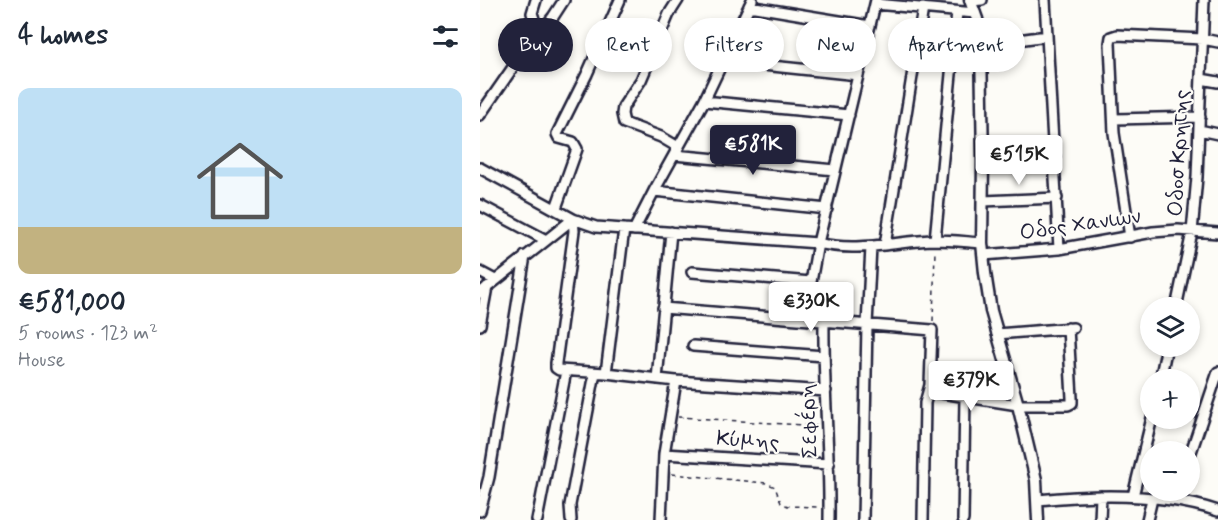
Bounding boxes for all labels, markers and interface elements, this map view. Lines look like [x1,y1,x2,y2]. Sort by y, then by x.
chip: Buy [498,18,573,72]
chip: Rent [585,18,672,72]
chip: Filters [684,18,784,72]
chip: New [796,18,876,72]
chip: Apartment [888,18,1025,72]
text: 4 homes [18,19,108,53]
icon: filters [429,20,462,53]
street label: Οδοσ Κρητης [1162,89,1196,217]
pin: €581K [711,125,795,176]
icon: home [186,127,294,235]
text: €581K [724,131,782,158]
pin: €515K [977,135,1061,186]
text: €515K [990,141,1048,168]
street label: Οδος Χανιων [1018,203,1143,247]
pin: €330K [769,282,853,333]
text: €581,000 [18,286,126,320]
text: €330K [783,288,839,315]
map controls [1140,297,1200,501]
button: layers [1140,297,1200,357]
text: 5 rooms · 123 m² [18,320,158,347]
text: House [18,347,65,374]
pin: €379K [929,361,1013,412]
text: €379K [943,367,999,394]
button: + [1140,369,1200,429]
street label: Σεφέρη [792,383,825,459]
street label: Κύμης [716,425,780,457]
button: − [1140,441,1200,501]

